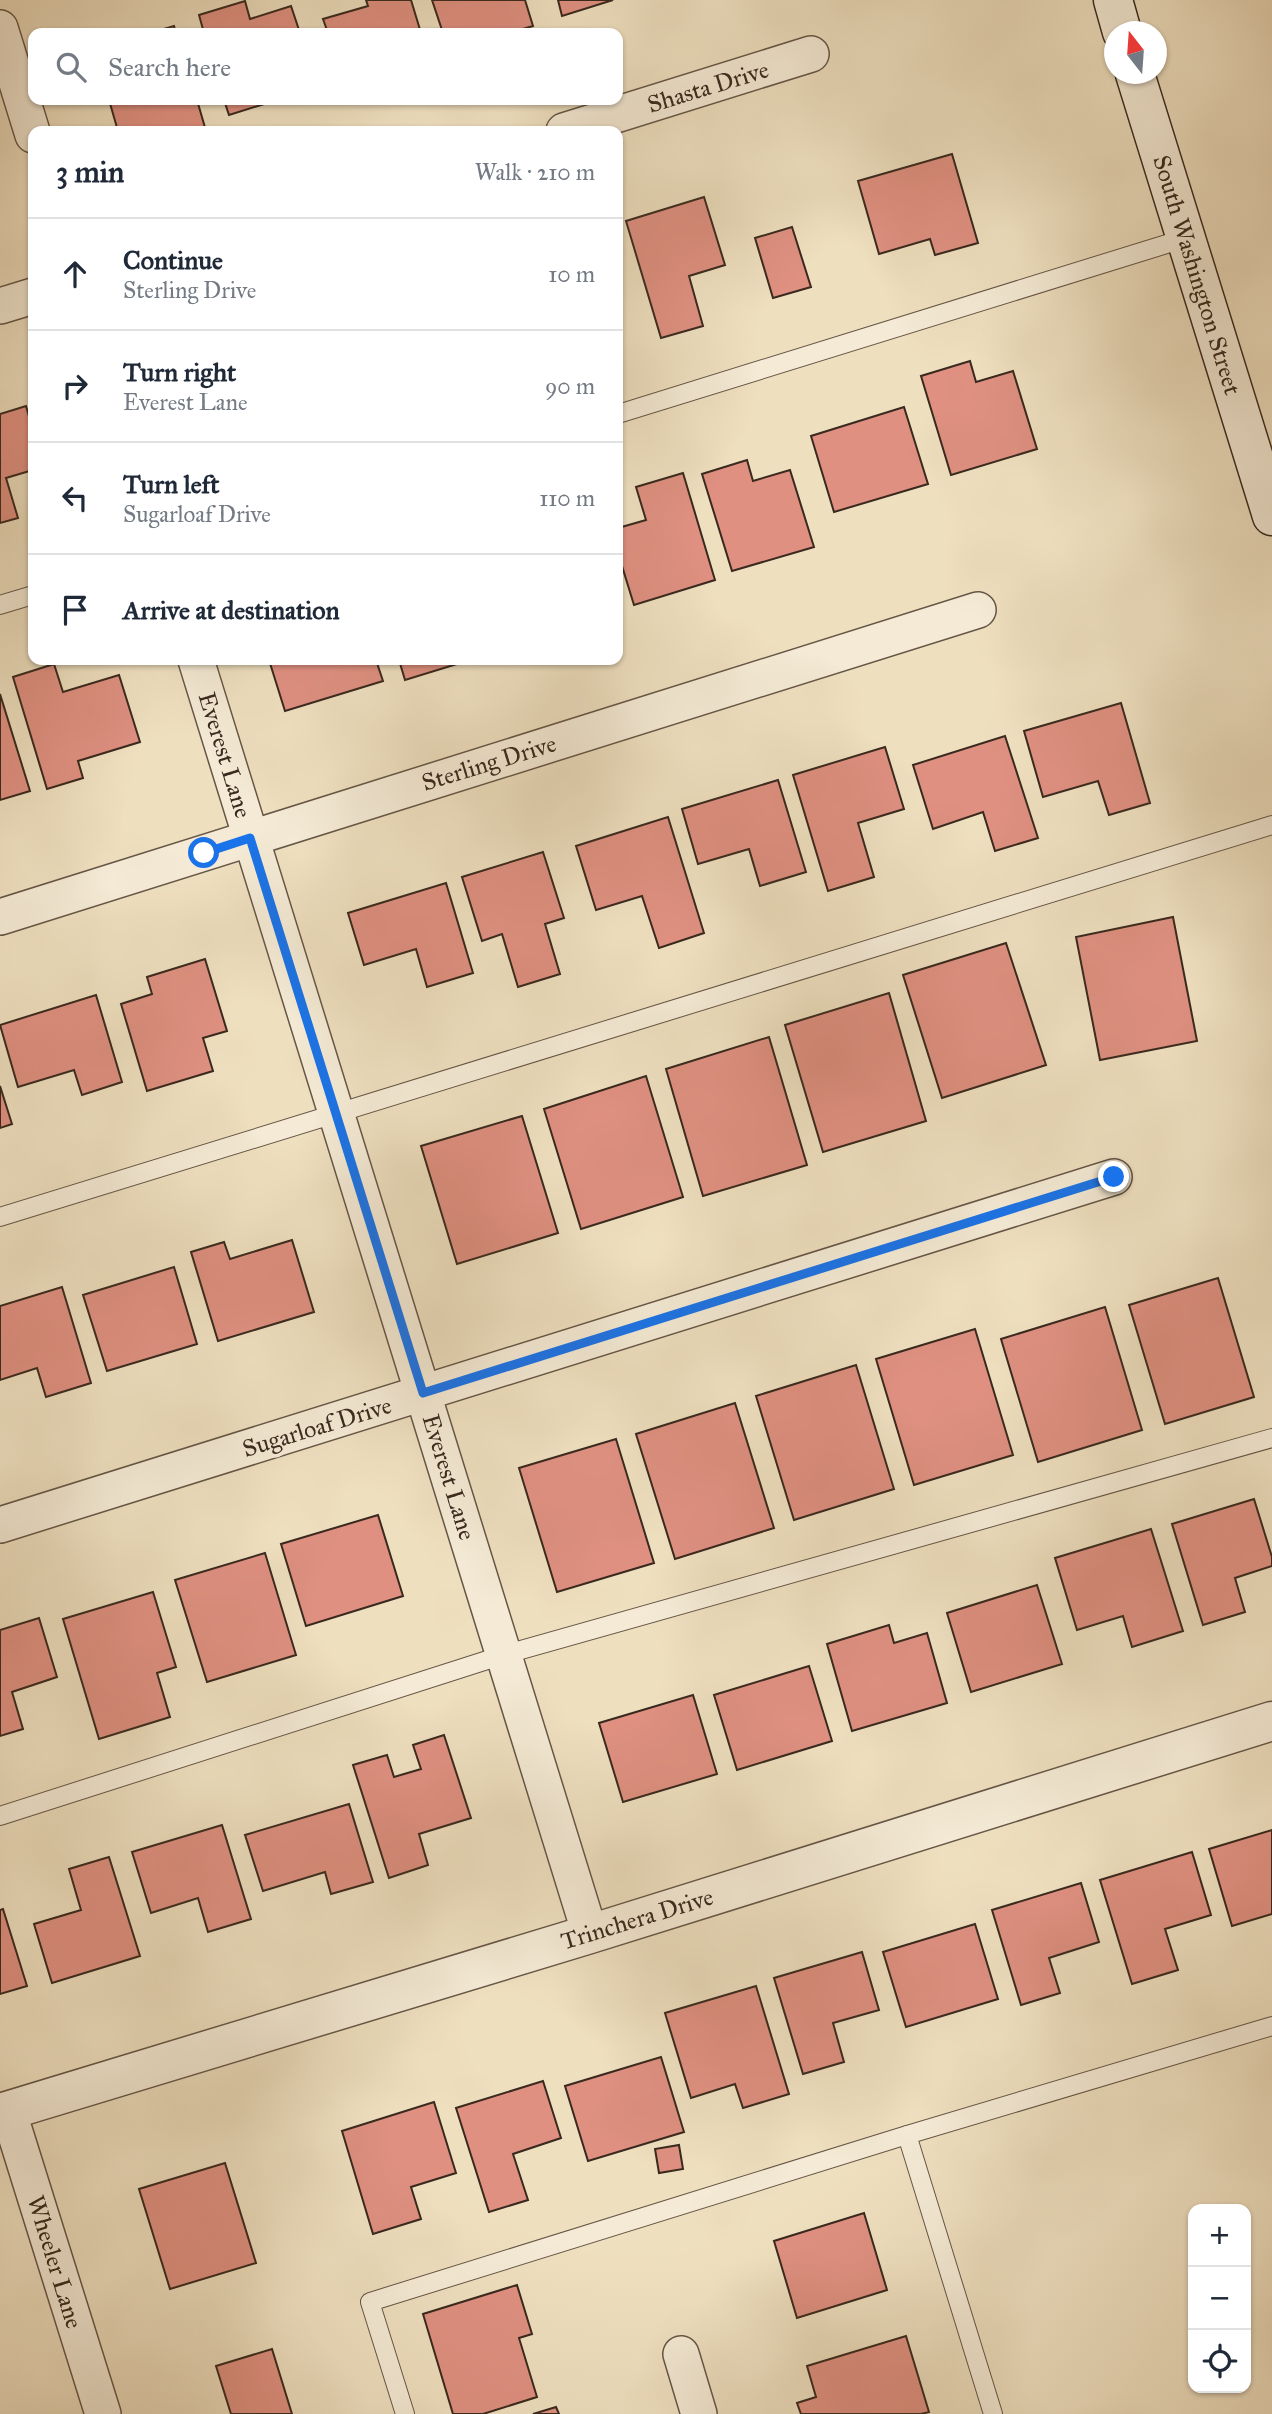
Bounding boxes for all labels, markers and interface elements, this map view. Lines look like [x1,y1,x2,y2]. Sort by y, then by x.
north arrow [1104,21,1167,84]
search box [28,28,623,105]
icon: search [52,48,90,86]
text: Search here [108,51,231,83]
street label: Shasta Drive [644,54,772,120]
street label: South Washington Street [1146,152,1248,399]
text: 3 min [56,154,124,190]
text: Walk · 210 m [475,158,595,186]
text: Continue [123,244,223,276]
icon: ahead [56,255,94,293]
text: 10 m [548,260,595,288]
text: Sterling Drive [123,276,256,304]
text: Turn right [123,356,236,388]
icon: right [56,367,94,405]
text: 90 m [545,372,595,400]
text: Everest Lane [123,388,248,416]
text: Turn left [123,468,219,500]
icon: left [56,479,94,517]
text: 110 m [539,484,595,512]
text: Sugarloaf Drive [123,500,271,528]
icon: arrive [56,591,94,629]
text: Arrive at destination [123,594,340,626]
street label: Everest Lane [192,688,258,822]
street label: Sterling Drive [418,728,560,798]
route start [188,837,219,868]
route end [1098,1161,1129,1192]
street label: Sugarloaf Drive [239,1390,395,1464]
street label: Everest Lane [416,1410,482,1544]
street label: Trinchera Drive [557,1882,717,1956]
street label: Wheeler Lane [21,2192,89,2332]
map controls [1188,2204,1251,2393]
button: + [1188,2204,1251,2267]
button: − [1188,2267,1251,2330]
button: locate [1188,2330,1251,2393]

